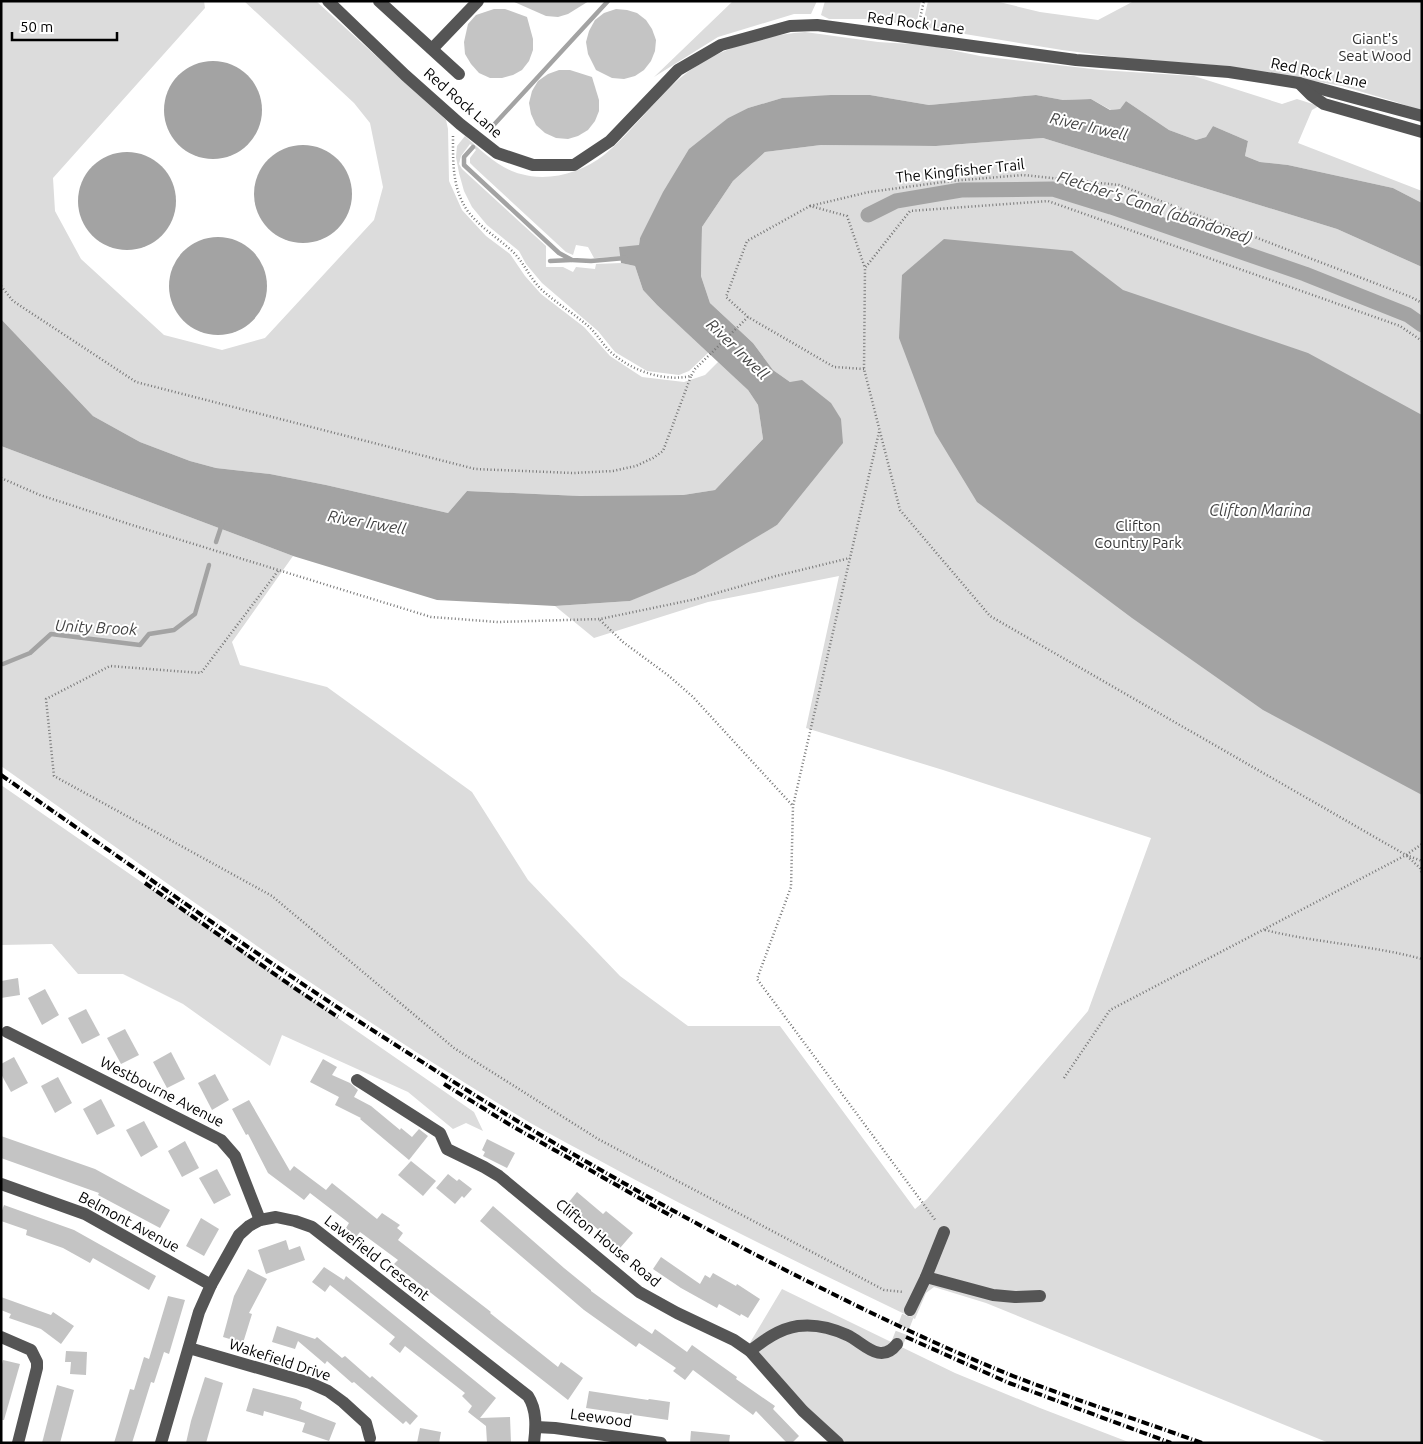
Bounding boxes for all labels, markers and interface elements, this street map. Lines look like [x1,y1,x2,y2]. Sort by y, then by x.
street label: Red Rock Lane [866,8,966,37]
scale bar [12,10,118,42]
text: 50 m [20,18,53,35]
park label: Giant's Seat Wood [1338,30,1412,64]
street label: Red Rock Lane [1269,54,1369,91]
street label: Red Rock Lane [421,64,506,141]
water label: River Irwell [1048,108,1130,144]
street label: The Kingfisher Trail [895,155,1025,186]
water label: Fletcher's Canal (abandoned) [1055,167,1255,248]
water label: River Irwell [703,315,773,383]
water label: Clifton Marina [1209,501,1311,519]
water label: River Irwell [326,506,408,538]
park label: Clifton Country Park [1094,517,1182,551]
water label: Unity Brook [54,616,138,638]
street label: Westbourne Avenue [97,1053,227,1130]
street label: Belmont Avenue [76,1188,183,1255]
street label: Clifton House Road [553,1195,664,1290]
street label: Lawefield Crescent [322,1211,433,1304]
street label: Wakefield Drive [227,1335,333,1384]
street label: Leewood [569,1405,633,1430]

